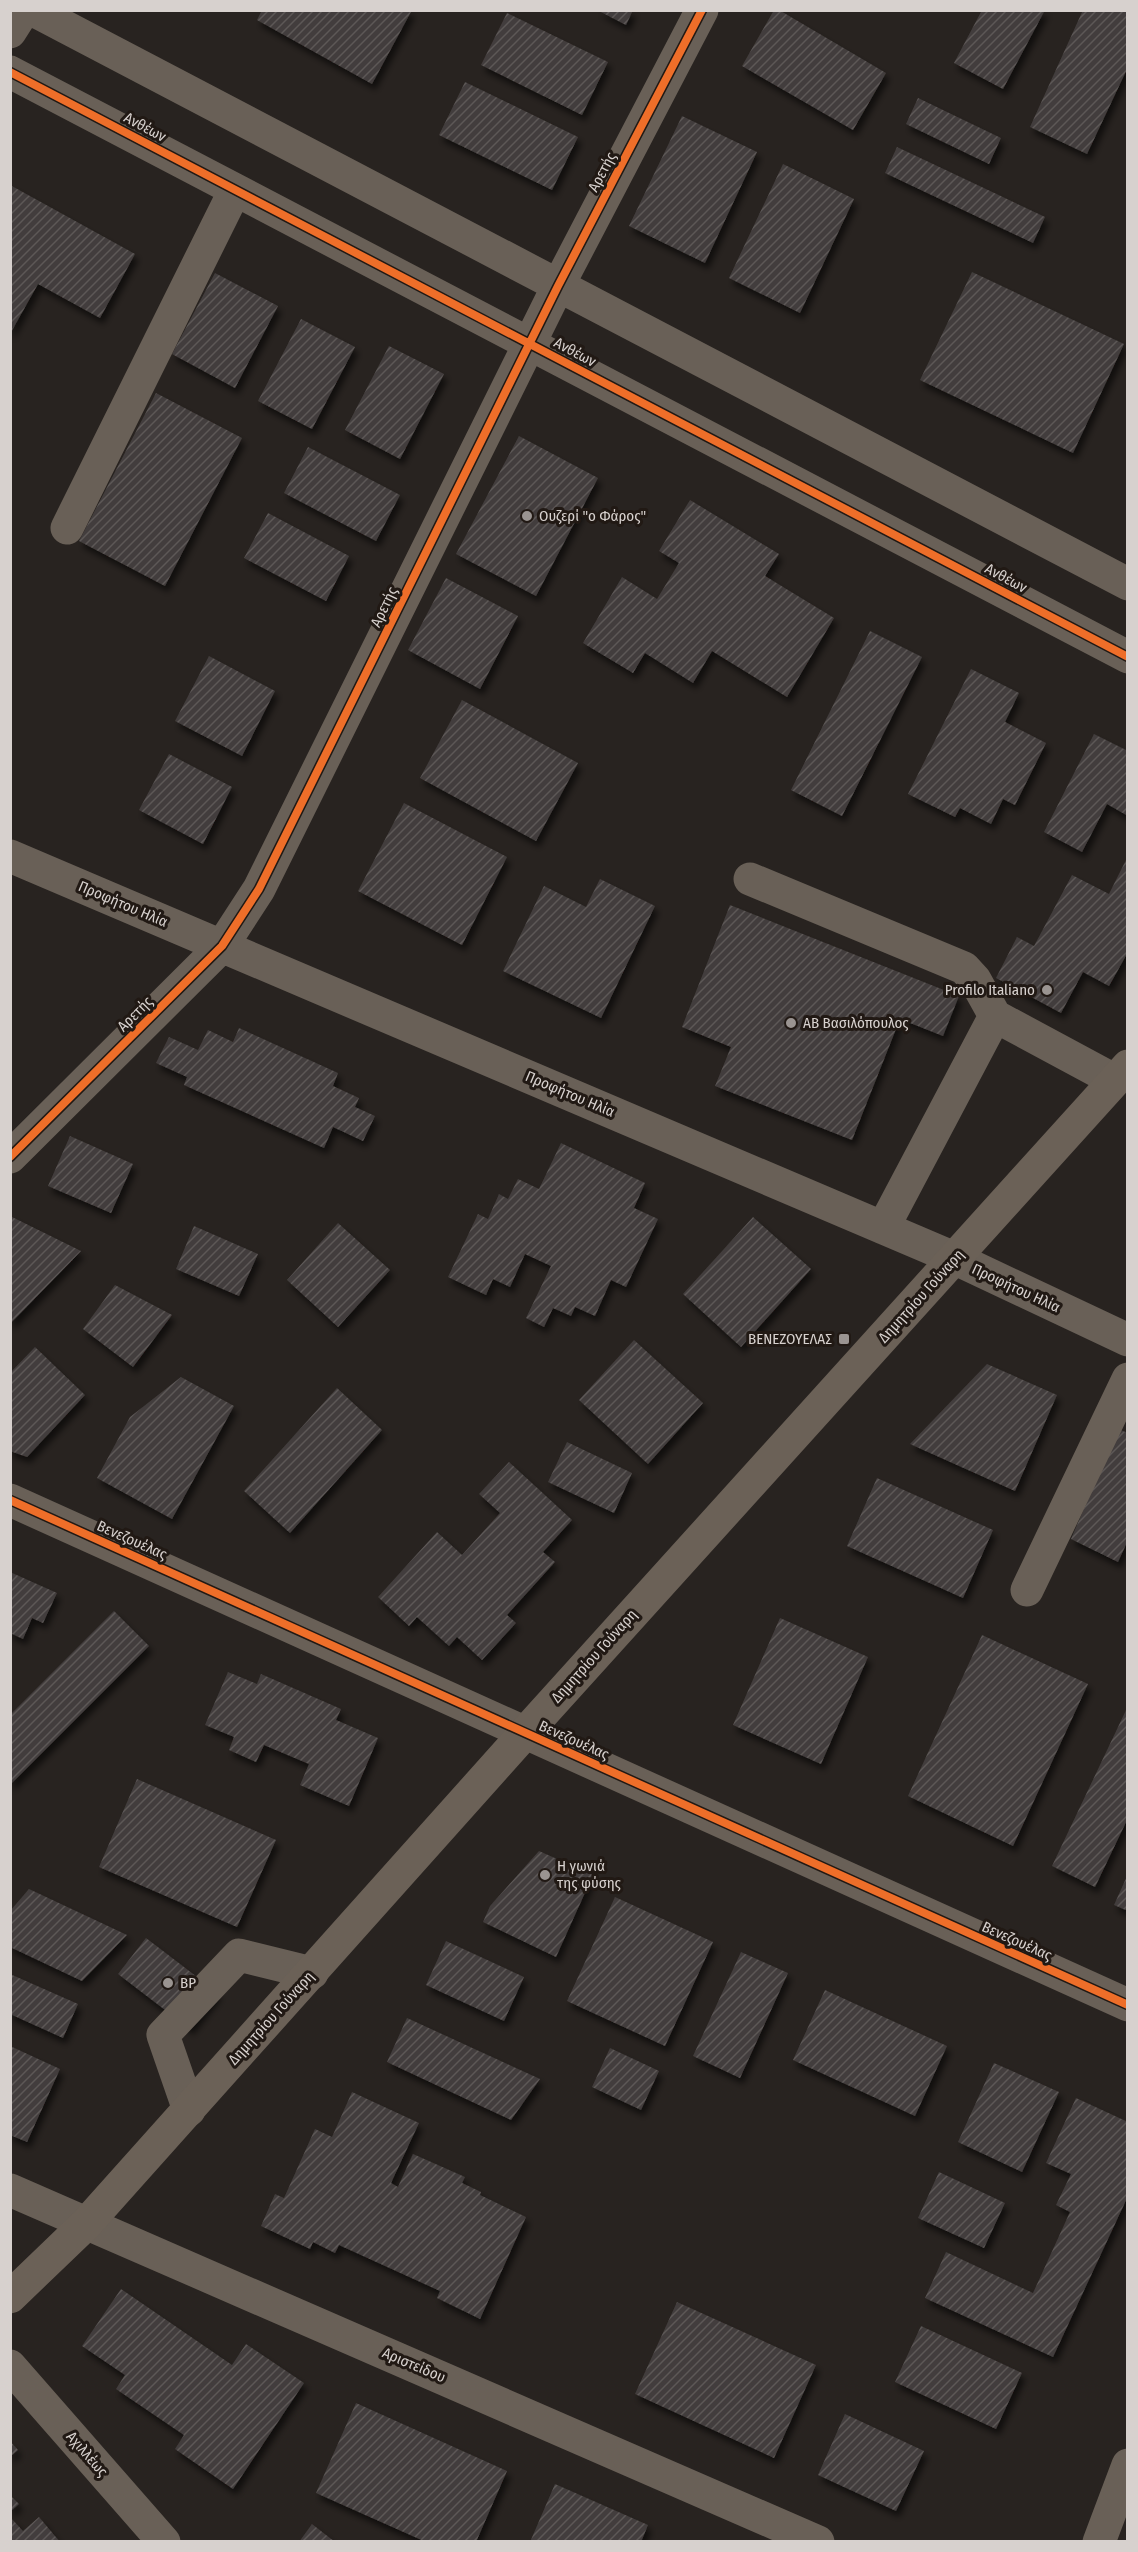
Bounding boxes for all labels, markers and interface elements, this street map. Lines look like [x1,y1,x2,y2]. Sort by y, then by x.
street label: Ανθέων [121,108,170,146]
street label: Αρετής [584,148,620,195]
street label: Ανθέων [551,333,600,371]
place label: Ουζερί "ο Φάρος" [539,507,646,525]
marker: Ουζερί "ο Φάρος" [520,509,534,523]
street label: Ανθέων [982,559,1031,597]
street label: Αρετής [367,583,402,630]
street label: Προφήτου Ηλία [76,877,170,931]
place label: Profilo Italiano [945,981,1035,999]
marker: Profilo Italiano [1040,983,1054,997]
street label: Αρετής [114,992,157,1035]
place label: ΑΒ Βασιλόπουλος [803,1014,909,1032]
marker: ΑΒ Βασιλόπουλος [784,1016,798,1030]
street label: Προφήτου Ηλία [523,1067,617,1121]
street label: Δημητρίου Γούναρη [874,1246,968,1346]
street label: Προφήτου Ηλία [969,1260,1063,1316]
place label: ΒΕΝΕΖΟΥΕΛΑΣ [748,1330,832,1348]
marker: ΒΕΝΕΖΟΥΕΛΑΣ [837,1332,851,1346]
street label: Βενεζουέλας [94,1517,170,1564]
street label: Δημητρίου Γούναρη [547,1606,641,1706]
street label: Βενεζουέλας [536,1717,612,1764]
place label: Η γωνιά της φύσης [556,1857,622,1892]
marker: Η γωνιά της φύσης [538,1868,552,1882]
street label: Βενεζουέλας [979,1918,1055,1965]
street label: Δημητρίου Γούναρη [224,1968,318,2068]
place label: BP [180,1974,196,1992]
marker: BP [161,1976,175,1990]
street label: Αριστείδου [380,2344,448,2386]
street label: Αχιλλέως [63,2428,112,2481]

